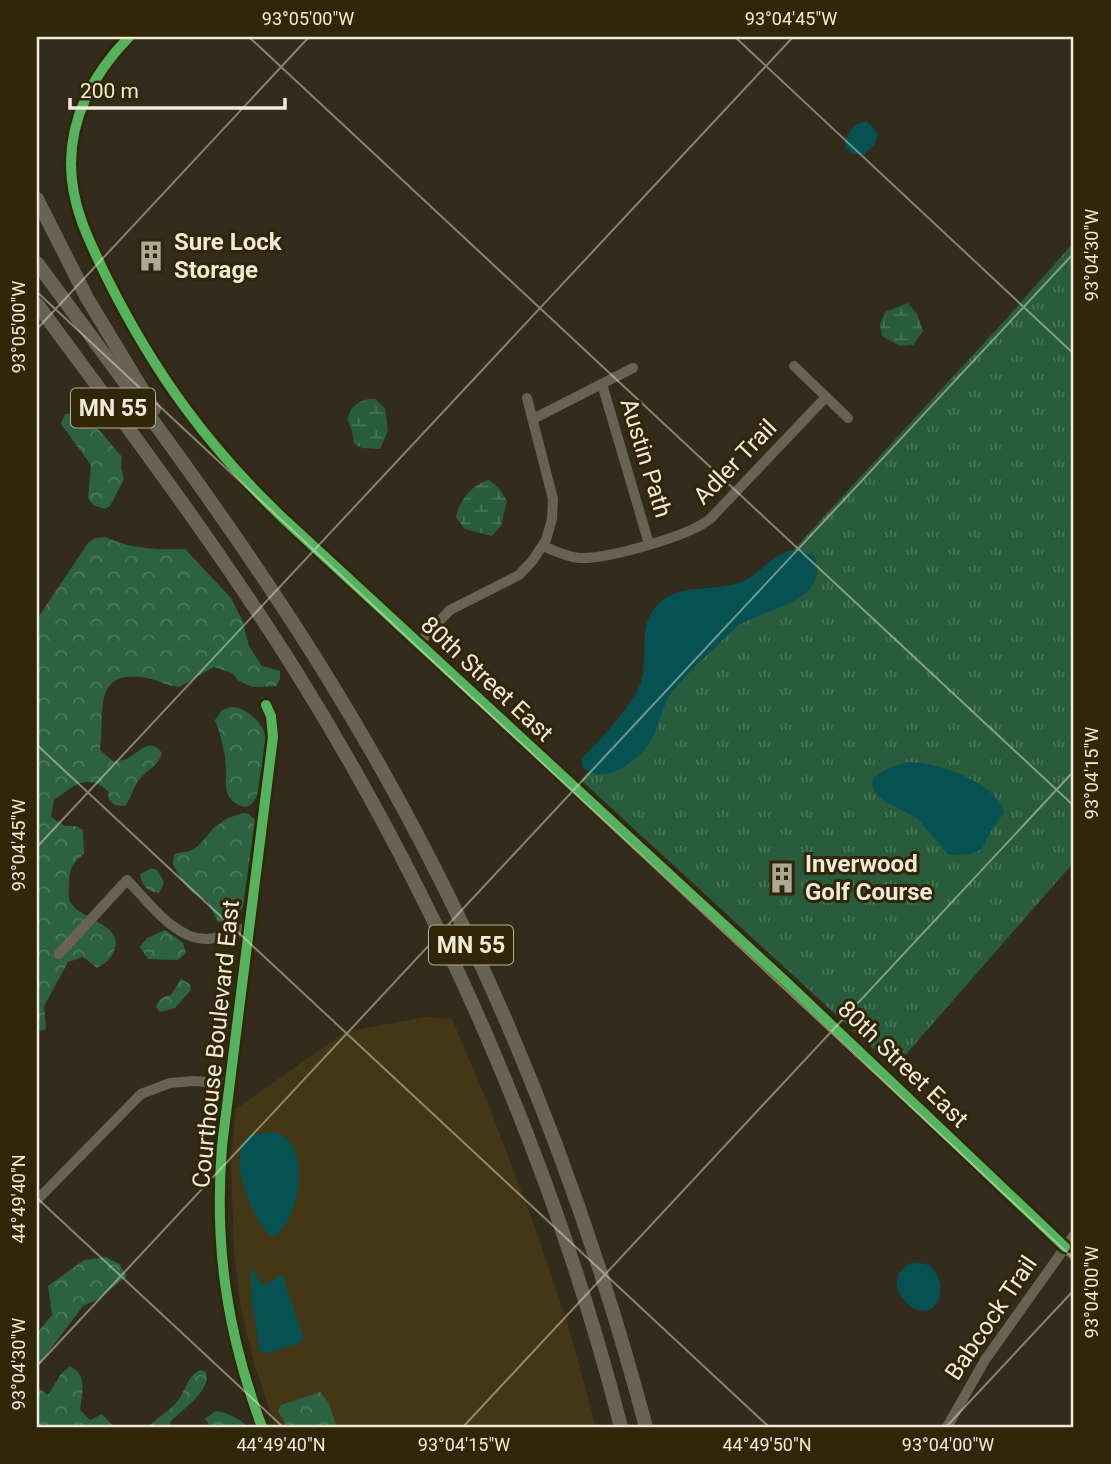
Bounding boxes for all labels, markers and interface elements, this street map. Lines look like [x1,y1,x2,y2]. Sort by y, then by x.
text: 93°05'00"W [262,8,354,29]
text: 93°04'45"W [745,8,837,29]
scale bar [70,66,285,110]
text: 200 m [80,79,139,103]
text: 93°04'30"W [1081,209,1102,301]
place label: Sure Lock Storage [174,228,283,284]
building icon: Sure Lock Storage [134,239,168,273]
text: 93°05'00"W [8,281,29,373]
road number: MN 55 [71,388,155,428]
street label: Austin Path [615,395,677,521]
street label: Adler Trail [688,414,782,510]
street label: 80th Street East [415,611,559,747]
text: 93°04'15"W [1081,727,1102,819]
text: 93°04'45"W [8,799,29,891]
place label: Inverwood Golf Course [805,850,933,906]
building icon: Inverwood Golf Course [765,861,799,895]
street label: Courthouse Boulevard East [187,898,245,1189]
road number: MN 55 [429,926,513,964]
street label: 80th Street East [832,995,974,1133]
text: 44°49'40"N [8,1154,29,1244]
text: 93°04'00"W [1081,1246,1102,1338]
street label: Babcock Trail [939,1251,1043,1385]
text: 93°04'30"W [8,1318,29,1410]
text: 44°49'40"N [236,1434,326,1455]
text: 93°04'15"W [418,1434,510,1455]
text: 44°49'50"N [722,1434,812,1455]
text: 93°04'00"W [902,1434,994,1455]

